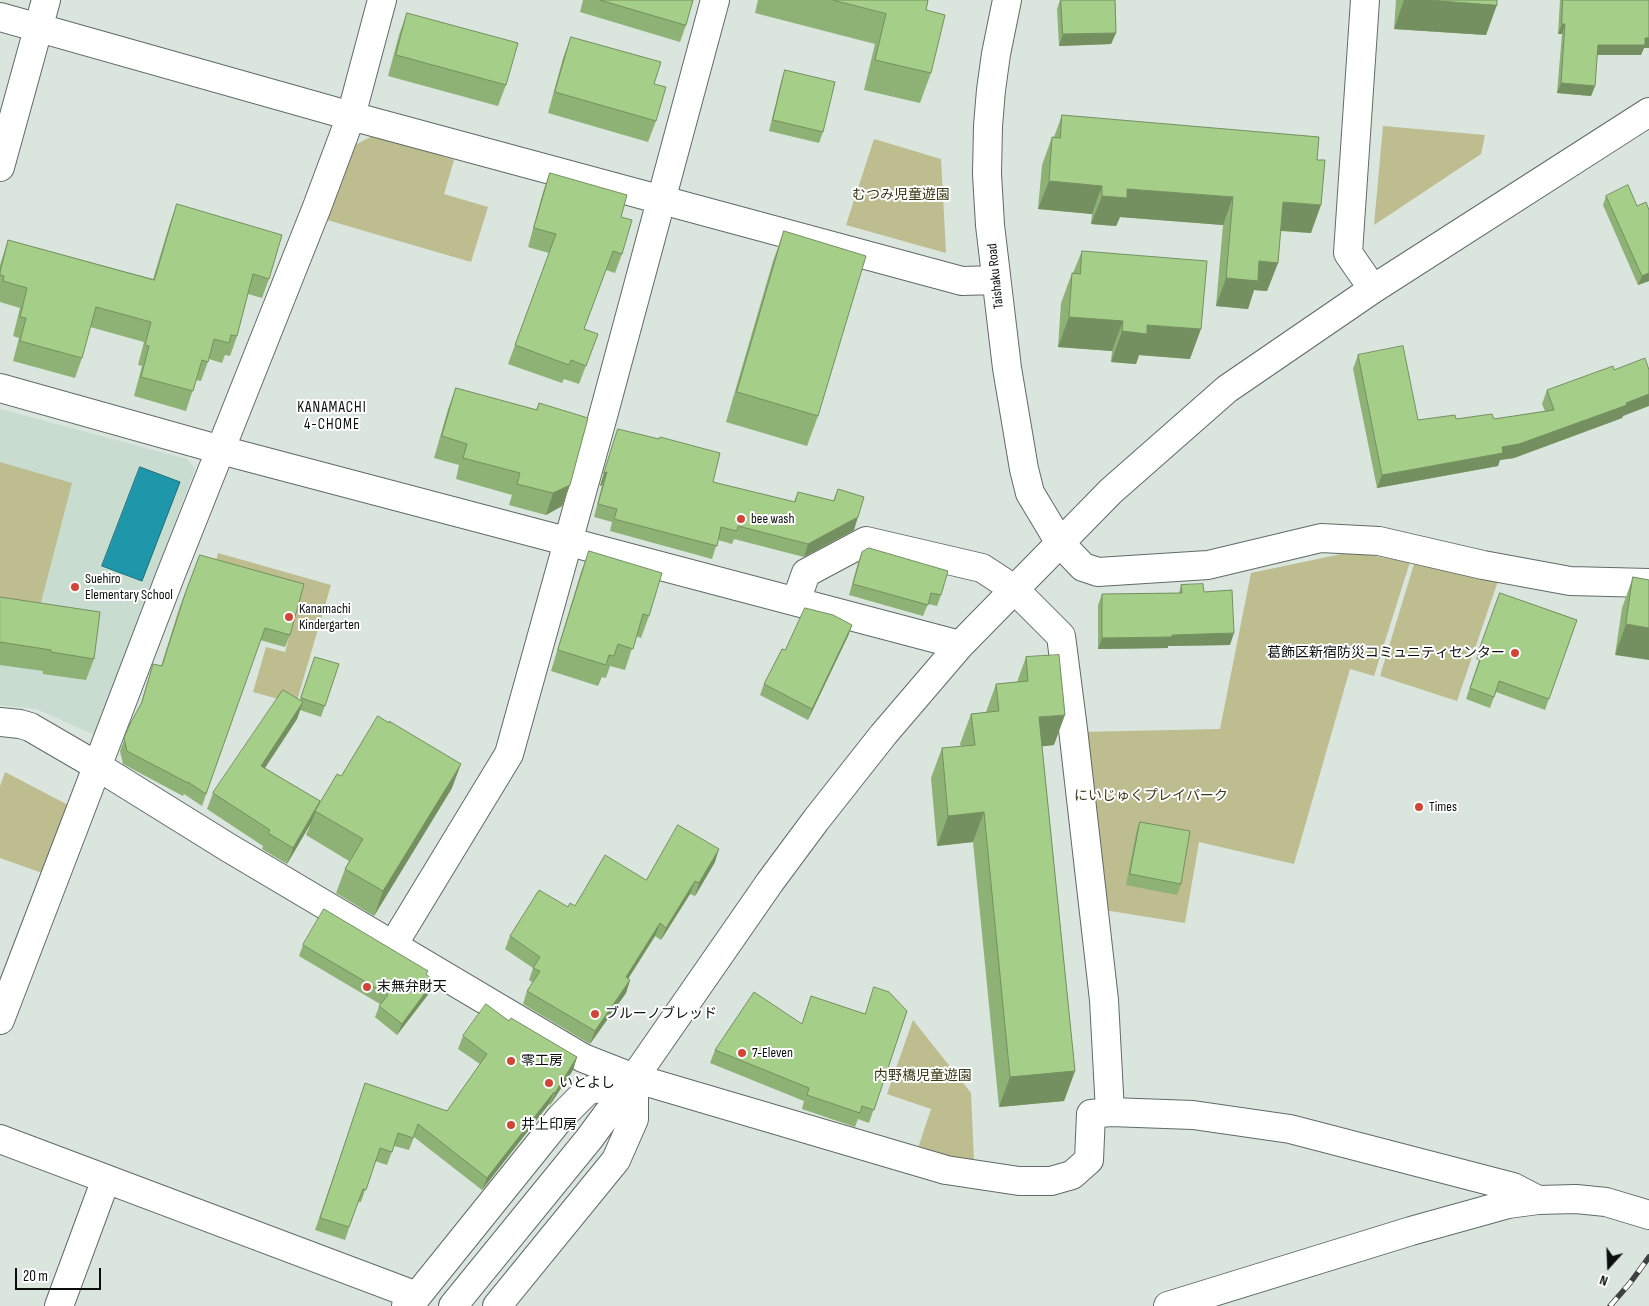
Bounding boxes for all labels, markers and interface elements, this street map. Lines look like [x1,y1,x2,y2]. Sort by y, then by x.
park label: むつみ児童遊園 [852,187,950,203]
street label: Taishaku Road [984,242,1008,310]
district label: KANAMACHI 4-CHOME [296,399,368,434]
place label: bee wash [751,511,794,527]
marker: bee wash [735,513,747,525]
place label: Suehiro Elementary School [85,571,173,604]
marker: Suehiro Elementary School [69,581,81,593]
place label: Kanamachi Kindergarten [299,601,360,634]
marker: Kanamachi Kindergarten [283,611,295,623]
place label: 葛飾区新宿防災コミュニティセンター [1267,645,1505,661]
marker: 葛飾区新宿防災コミュニティセンター [1509,647,1521,659]
park label: にいじゅくプレイパーク [1074,788,1228,804]
place label: Times [1429,799,1457,815]
marker: Times [1413,801,1425,813]
place label: 末無弁財天 [377,979,447,995]
marker: 末無弁財天 [361,981,373,993]
place label: ブルーノブレッド [605,1006,717,1022]
marker: ブルーノブレッド [589,1008,601,1020]
place label: 7-Eleven [752,1045,793,1061]
marker: 7-Eleven [736,1047,748,1059]
place label: 零工房 [521,1053,563,1069]
marker: 零工房 [505,1055,517,1067]
park label: 内野橋児童遊園 [874,1068,972,1084]
place label: いとよし [559,1075,615,1091]
marker: いとよし [543,1077,555,1089]
place label: 井上印房 [521,1117,577,1133]
marker: 井上印房 [505,1119,517,1131]
north arrow [1584,1241,1634,1291]
scale bar [18,1258,104,1290]
text: 20 m [23,1267,48,1286]
text: N [1597,1271,1610,1290]

